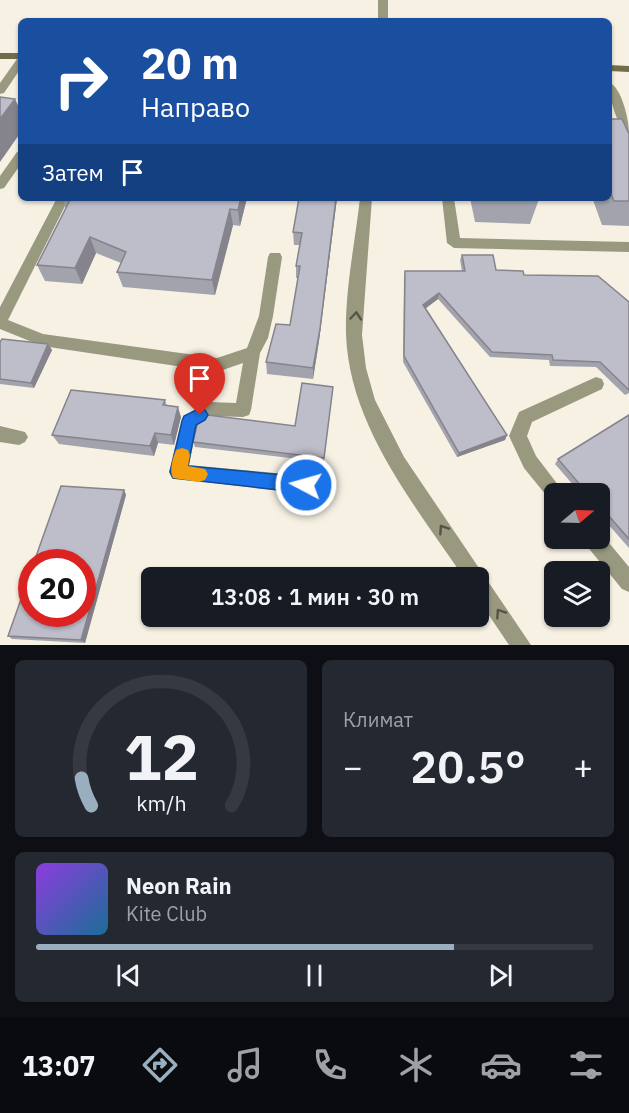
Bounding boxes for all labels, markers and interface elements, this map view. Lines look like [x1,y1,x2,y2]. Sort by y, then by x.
text: 20 m [141,36,239,91]
icon: right [42,42,120,120]
text: Направо [141,89,250,124]
icon: arrive [116,156,149,189]
text: Затем [42,158,104,187]
one-way arrow [349,311,362,320]
pin [174,353,225,415]
icon: arrive [183,362,216,395]
position arrow [274,453,338,517]
north arrow [544,483,610,549]
map controls [544,483,610,627]
one-way arrow [439,525,450,536]
speed limit sign: 20 [18,549,96,627]
button: layers [544,561,610,627]
text: 13:08 · 1 мин · 30 m [211,582,419,611]
one-way arrow [496,609,507,620]
text: Климат [343,706,413,733]
text: 12 [124,716,198,797]
text: 20.5° [410,737,526,795]
text: − [343,745,363,788]
text: + [573,745,593,788]
text: km/h [136,789,186,817]
text: Neon Rain [126,871,232,900]
text: Kite Club [126,900,207,927]
icon: previous [112,959,145,992]
icon: pause [298,959,331,992]
icon: next [484,959,517,992]
icon: directions [139,1044,181,1086]
icon: music [224,1044,266,1086]
icon: phone [309,1044,351,1086]
icon: climate [395,1044,437,1086]
icon: car [480,1044,522,1086]
icon: filters [565,1044,607,1086]
text: 13:07 [22,1048,95,1083]

